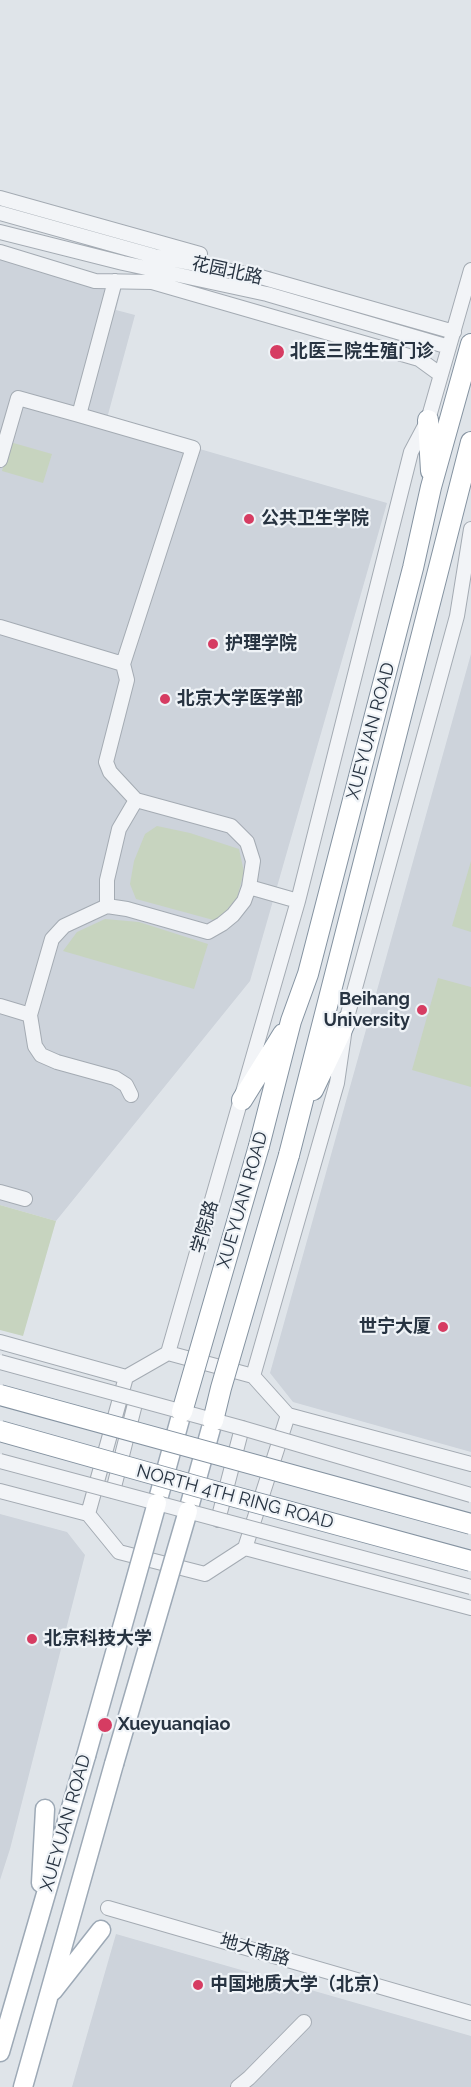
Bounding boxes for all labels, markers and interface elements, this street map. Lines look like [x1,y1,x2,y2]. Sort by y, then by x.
street label: 花园北路 [190,253,264,289]
place label: 北医三院生殖门诊 [290,341,434,363]
marker: 北医三院生殖门诊 [268,343,286,361]
place label: 公共卫生学院 [261,508,369,530]
marker: 公共卫生学院 [242,512,256,526]
place label: 护理学院 [225,633,297,655]
marker: 护理学院 [206,637,220,651]
street label: XUEYUAN ROAD [342,660,400,802]
place label: 北京大学医学部 [177,688,303,710]
marker: 北京大学医学部 [158,692,172,706]
place label: Beihang University [324,989,410,1032]
marker: Beihang University [415,1003,429,1017]
street label: XUEYUAN ROAD [213,1129,273,1271]
street label: 学院路 [187,1198,223,1256]
place label: 世宁大厦 [359,1316,431,1338]
marker: 世宁大厦 [436,1320,450,1334]
street label: NORTH 4TH RING ROAD [134,1460,336,1534]
place label: 北京科技大学 [44,1628,152,1650]
marker: 北京科技大学 [25,1632,39,1646]
place label: Xueyuanqiao [118,1714,230,1736]
marker: Xueyuanqiao [96,1716,114,1734]
street label: XUEYUAN ROAD [36,1752,96,1894]
street label: 地大南路 [217,1930,293,1970]
place label: 中国地质大学（北京） [210,1974,390,1996]
marker: 中国地质大学（北京） [191,1978,205,1992]

